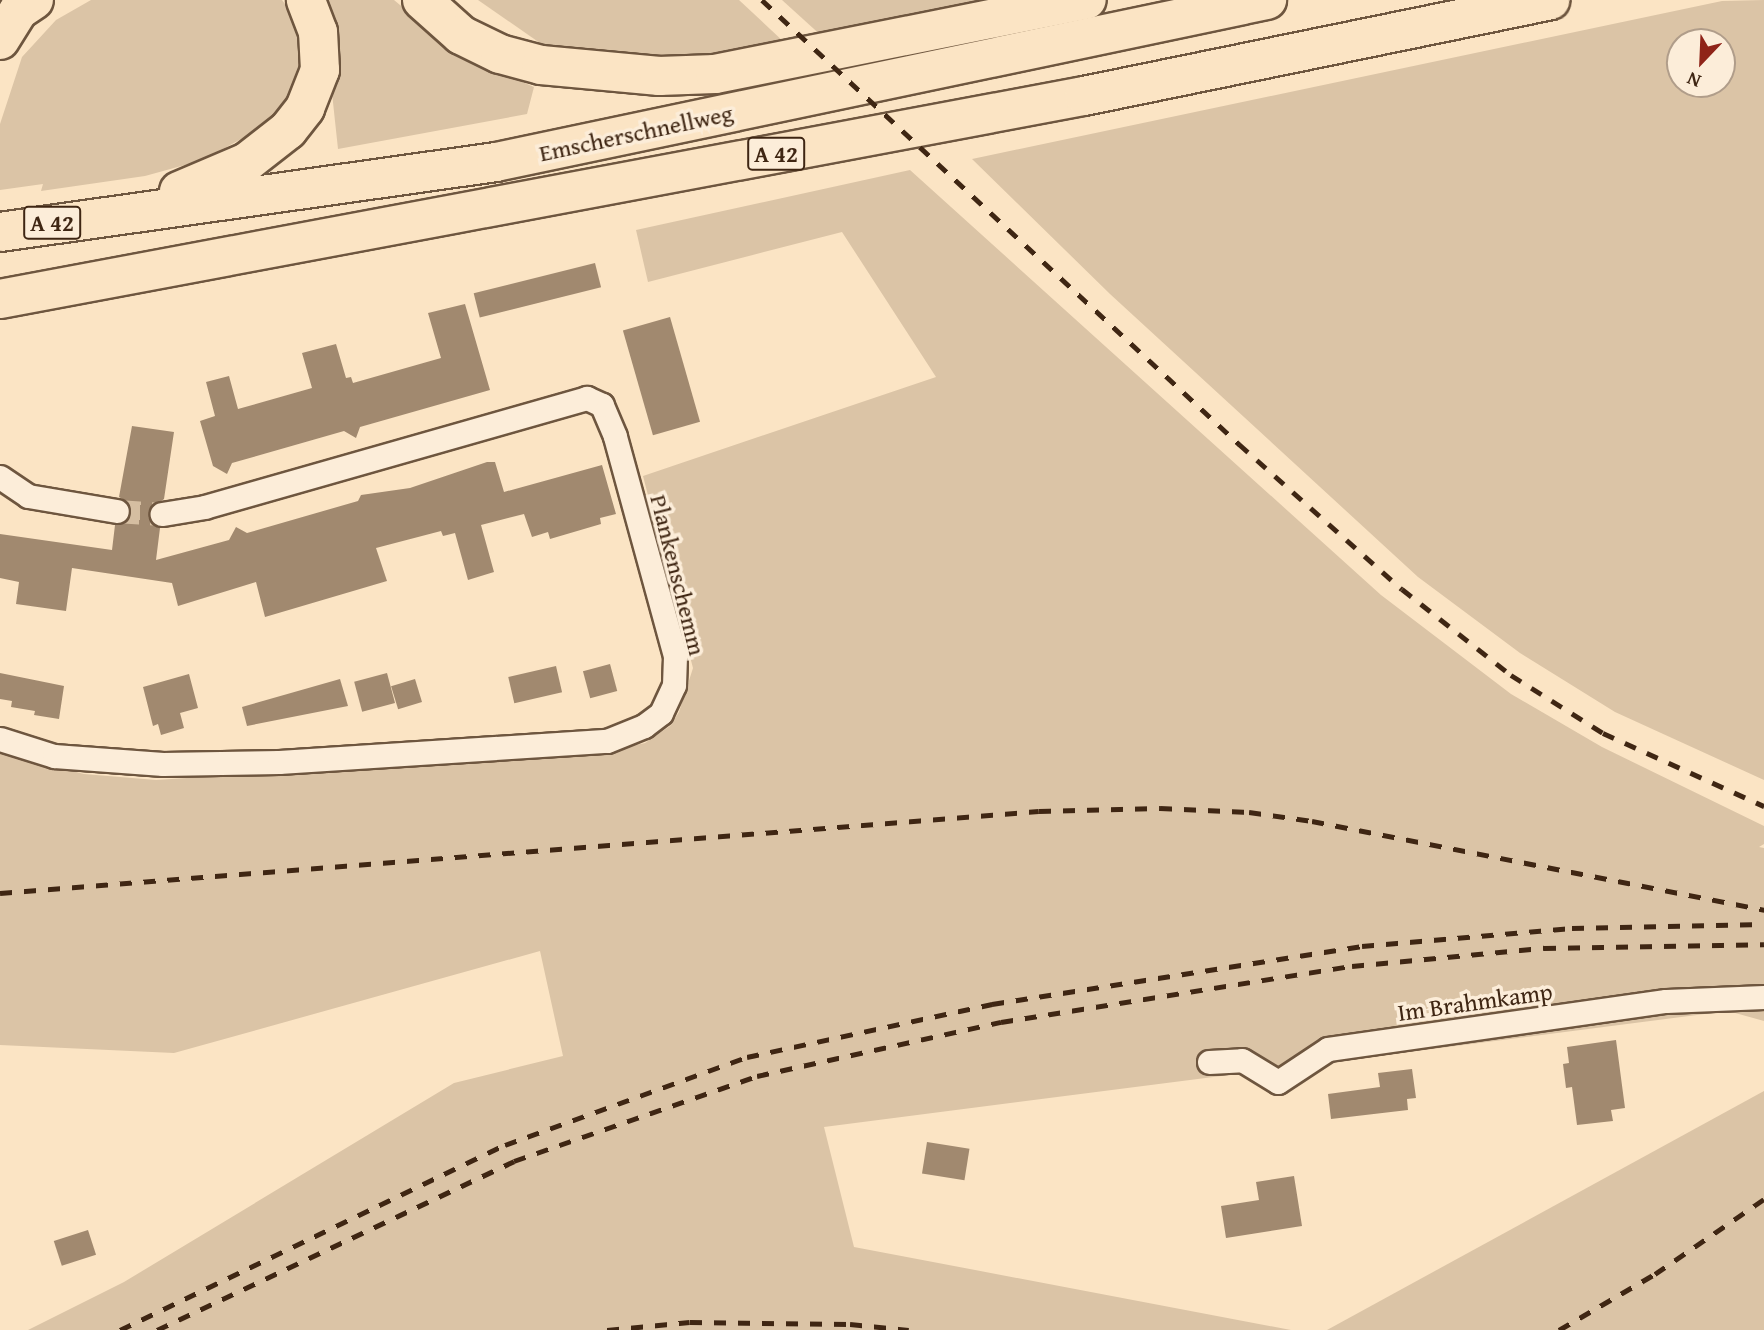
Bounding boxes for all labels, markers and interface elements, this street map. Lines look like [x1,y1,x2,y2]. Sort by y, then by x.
north arrow [1666,28,1736,98]
text: N [1682,65,1705,96]
street label: Emscherschnellweg [536,98,736,168]
road number: A 42 [746,134,806,174]
road number: A 42 [22,204,82,243]
street label: Plankenschemm [644,492,712,658]
street label: Im Brahmkamp [1396,977,1554,1027]

